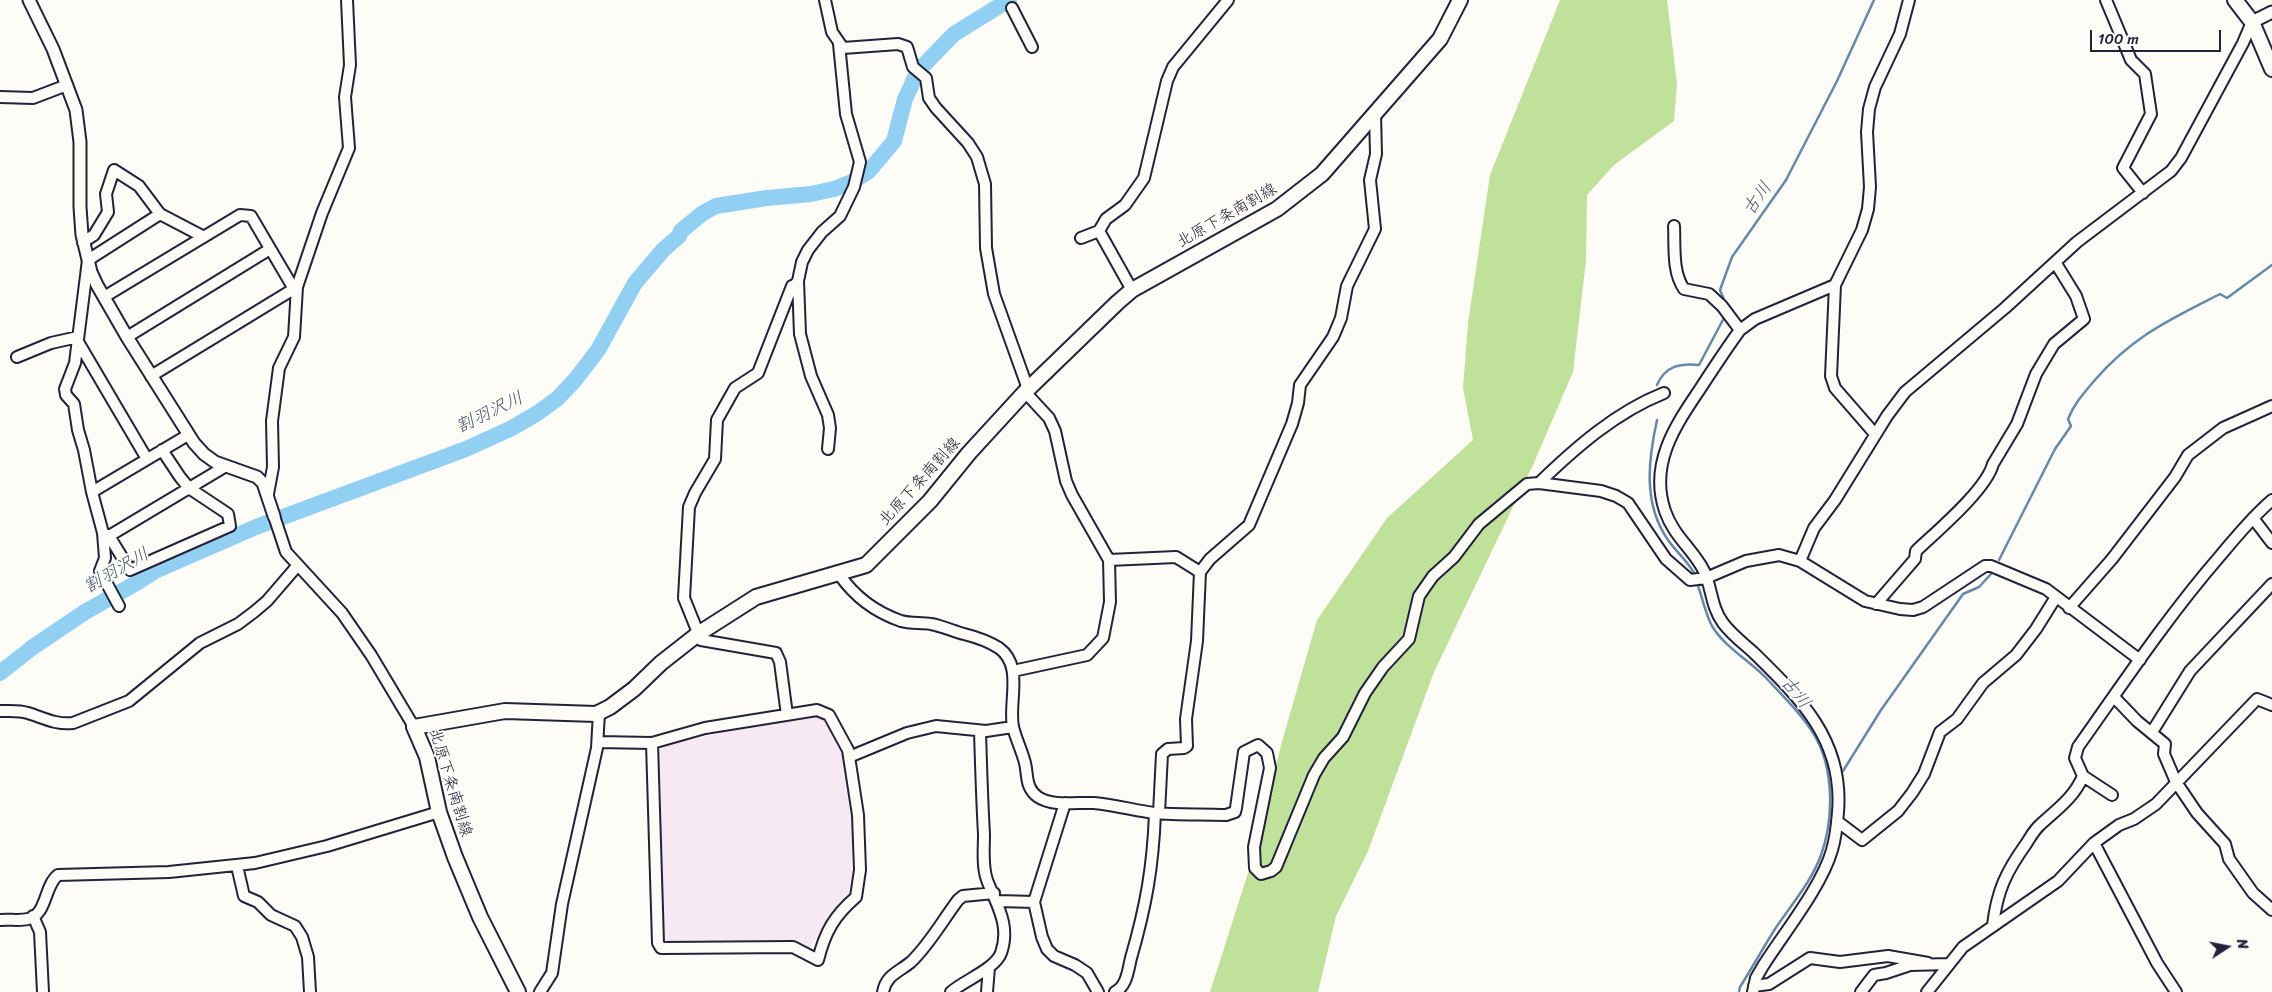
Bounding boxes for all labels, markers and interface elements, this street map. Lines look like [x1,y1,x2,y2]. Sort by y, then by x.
scale bar [2092,20,2223,52]
text: 100 m [2098,26,2139,52]
water label: 古川 [1739,178,1777,220]
street label: 北原下条南割線 [1174,180,1280,252]
water label: 割羽沢川 [453,388,527,438]
street label: 北原下条南割線 [875,434,965,530]
water label: 割羽沢川 [80,544,154,598]
water label: 古川 [1775,672,1815,714]
street label: 北原下条南割線 [424,727,476,839]
north arrow [2202,922,2252,972]
text: N [2229,937,2255,951]

